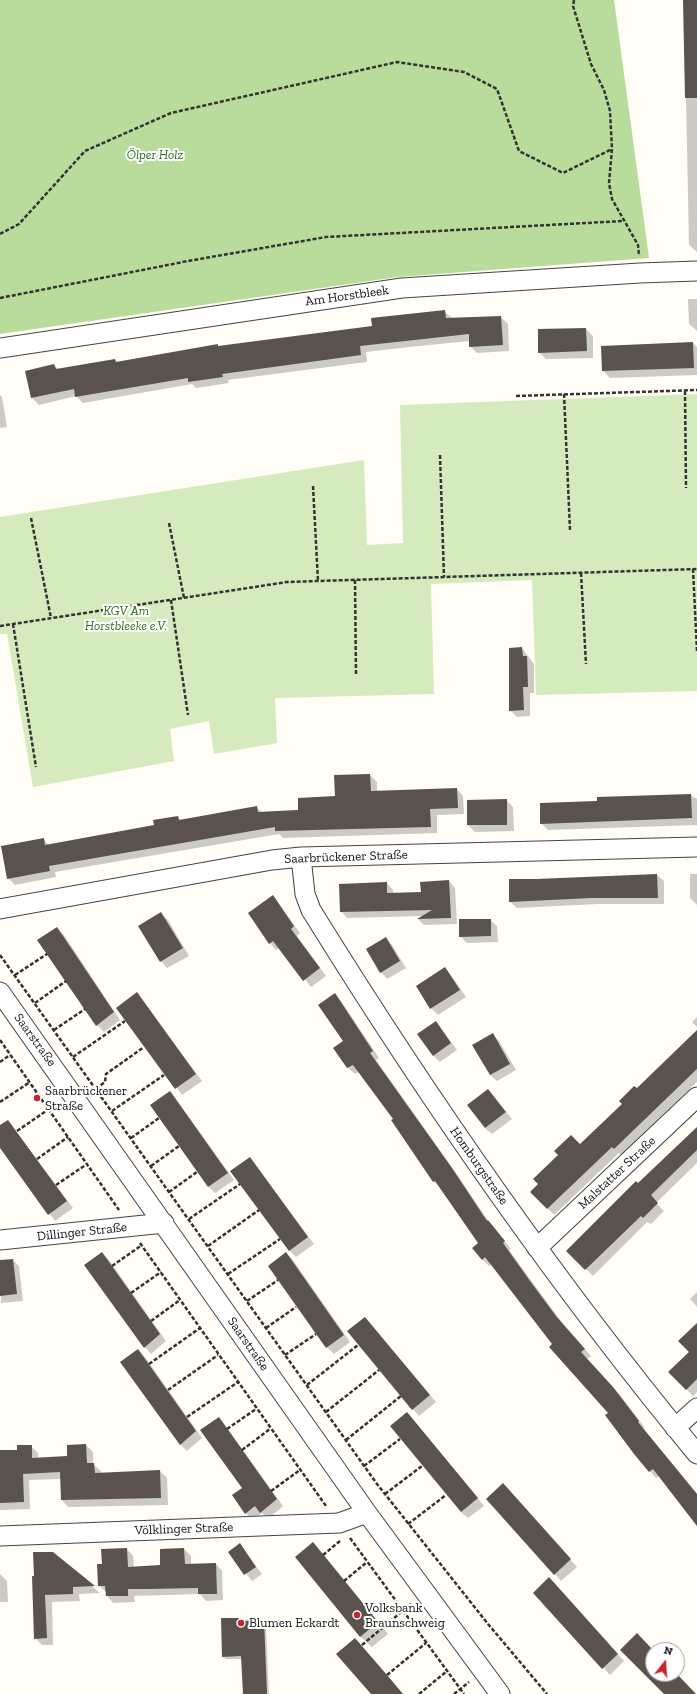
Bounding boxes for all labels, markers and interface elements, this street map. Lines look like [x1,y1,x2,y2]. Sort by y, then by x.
park label: Ölper Holz [127,147,183,163]
street label: Am Horstbleek [304,282,390,310]
park label: KGV Am Horstbleeke e.V. [85,603,167,634]
street label: Saarbrückener Straße [284,847,408,867]
street label: Saarstraße [11,1010,59,1070]
place label: Saarbrückener Straße [45,1083,127,1114]
marker: Saarbrückener Straße [32,1093,42,1103]
street label: Homburgstraße [446,1124,512,1208]
street label: Malstatter Straße [575,1133,659,1213]
street label: Dillinger Straße [36,1220,128,1244]
street label: Saarstraße [224,1314,272,1374]
street label: Völklinger Straße [134,1519,234,1539]
place label: Volksbank Braunschweig [365,1600,445,1631]
marker: Volksbank Braunschweig [352,1610,362,1620]
place label: Blumen Eckardt [249,1615,339,1631]
marker: Blumen Eckardt [236,1618,246,1628]
north arrow [645,1642,685,1682]
text: N [662,1644,674,1658]

